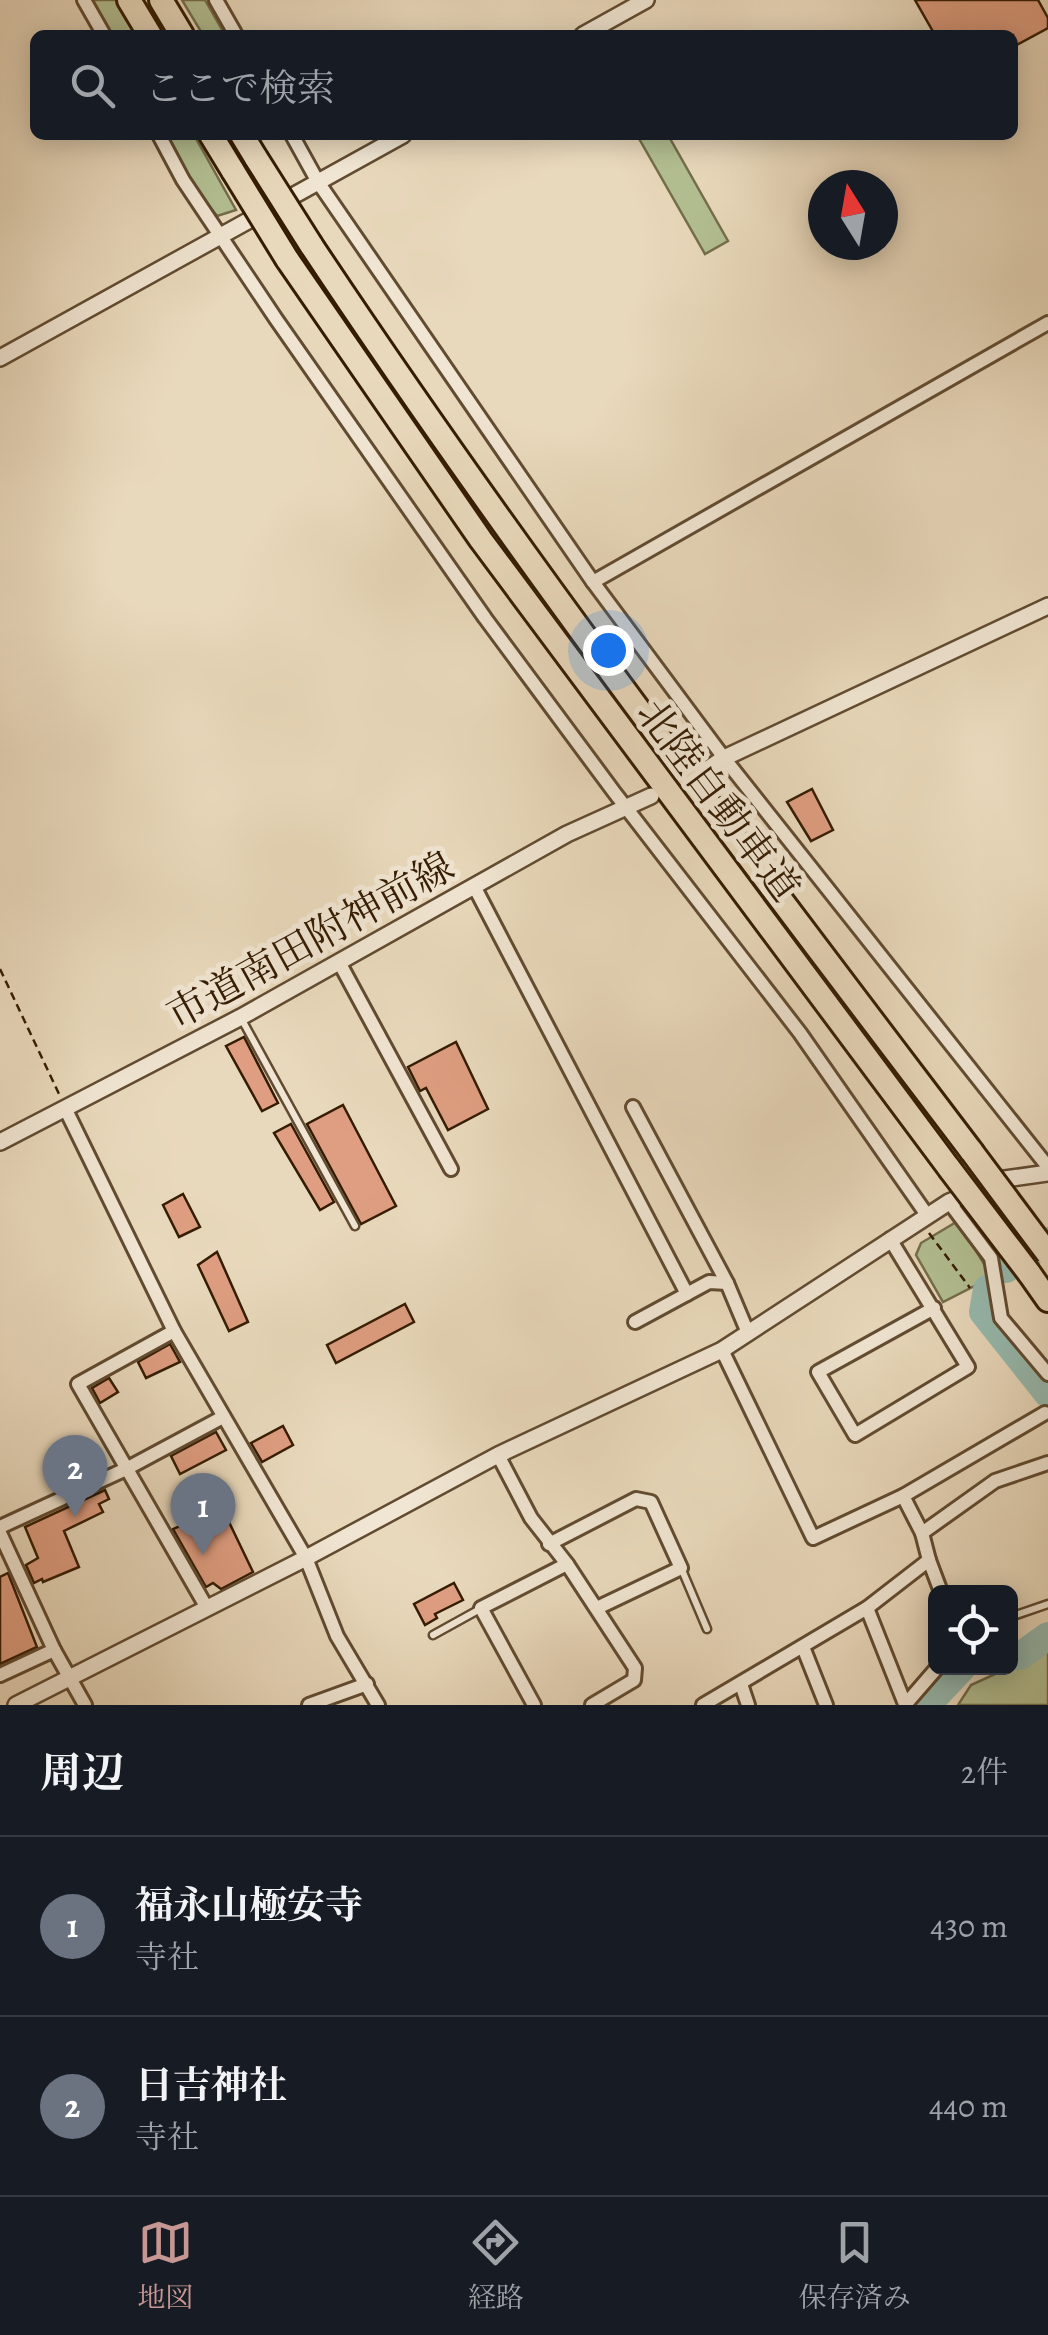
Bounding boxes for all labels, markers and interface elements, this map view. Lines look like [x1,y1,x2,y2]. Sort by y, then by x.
search box [30,30,1018,140]
icon: search [65,58,120,113]
text: ここで検索 [145,62,335,114]
north arrow [808,170,898,260]
your location [583,625,634,676]
street label: 北陸自動車道 [624,688,813,913]
street label: 市道南田附神前線 [157,839,464,1042]
pin: 2 [42,1434,108,1517]
pin: 1 [170,1472,236,1555]
map controls [928,1585,1018,1675]
button: locate [928,1585,1018,1675]
text: 周辺 [40,1744,124,1801]
text: 2件 [961,1750,1008,1794]
text: 福永山極安寺 [135,1879,363,1931]
text: 1 [67,1904,78,1948]
text: 430 m [930,1904,1008,1948]
text: 寺社 [135,1935,199,1979]
text: 日吉神社 [135,2059,287,2111]
text: 2 [65,2084,80,2128]
text: 440 m [929,2084,1008,2128]
text: 寺社 [135,2115,199,2159]
tab: 地図 [137,2215,193,2317]
tab: 経路 [468,2215,524,2317]
tab: 保存済み [799,2215,911,2317]

